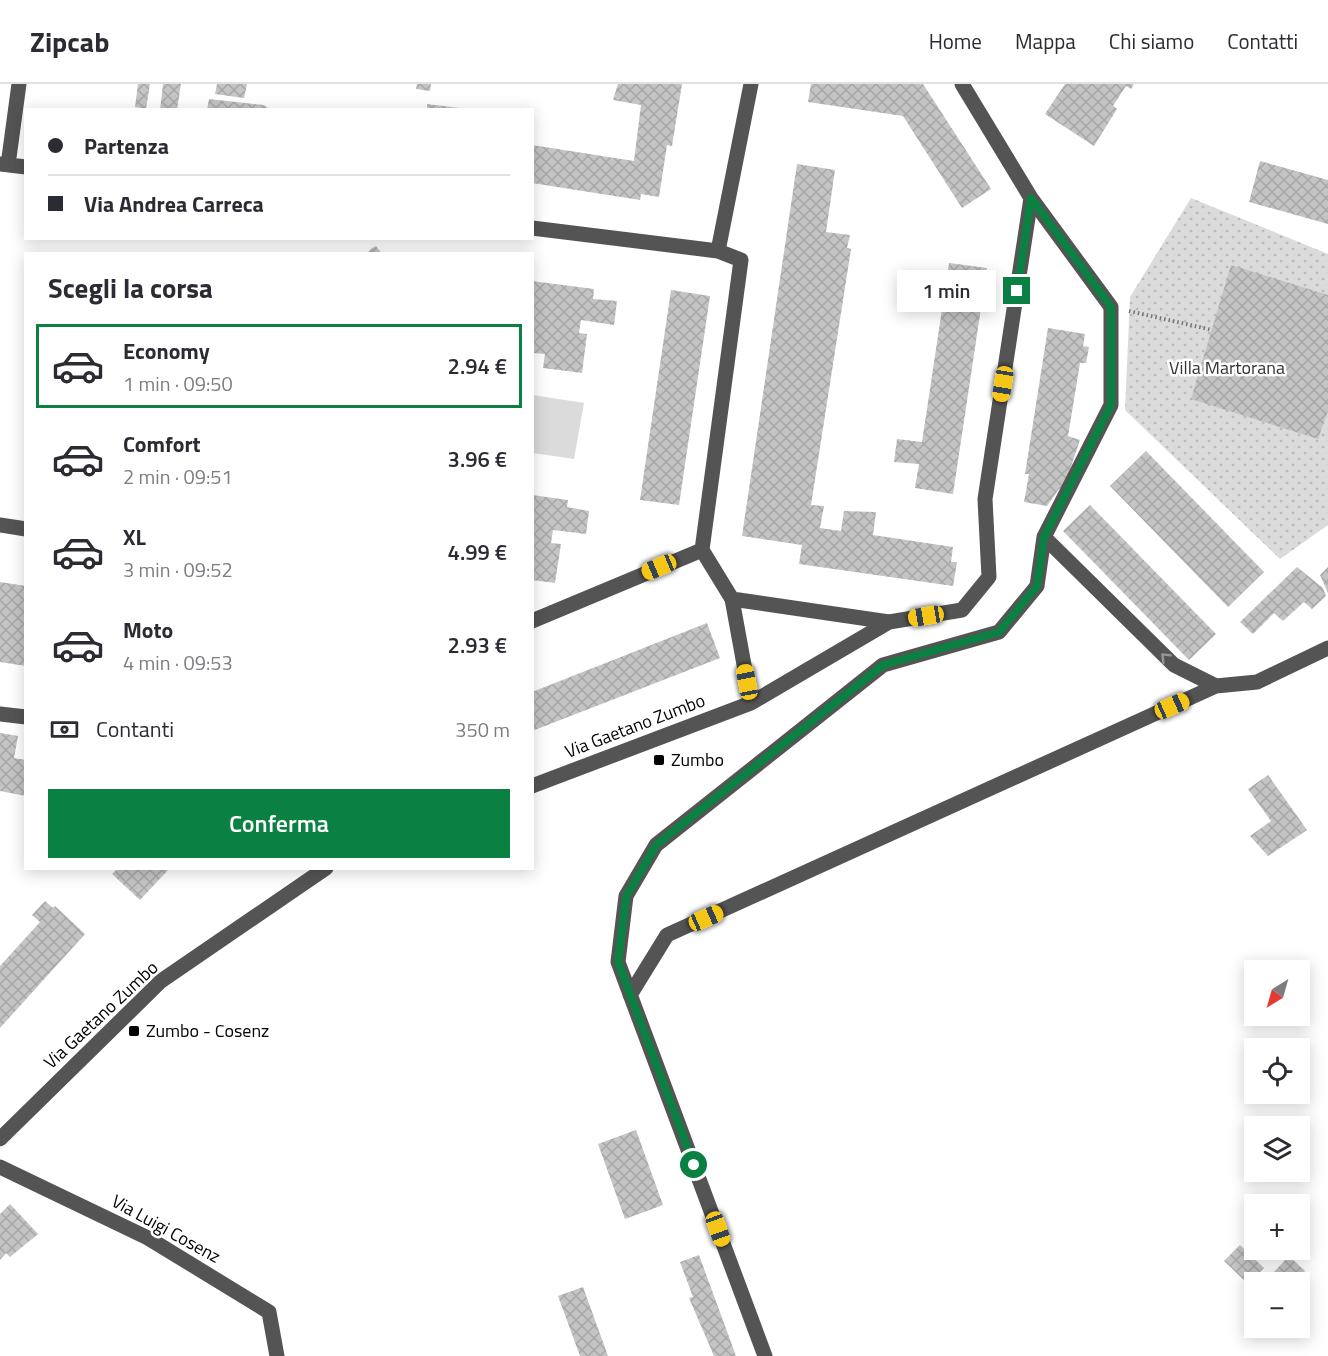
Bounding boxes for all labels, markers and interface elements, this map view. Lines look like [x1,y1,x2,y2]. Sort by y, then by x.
text: Zipcab [30,20,109,63]
text: Home [929,25,982,57]
text: Mappa [1015,25,1076,57]
text: Chi siamo [1109,25,1194,57]
text: Contatti [1227,25,1298,57]
text: Partenza [84,129,169,163]
text: Via Andrea Carreca [84,187,264,221]
text: Scegli la corsa [48,267,213,308]
callout: 1 min [897,270,996,312]
text: 1 min [922,275,971,306]
route end [1003,277,1030,304]
text: Economy [123,334,210,368]
icon: car [51,339,105,393]
text: 2.94 € [448,349,507,383]
park label: Villa Martorana [1169,354,1285,381]
car [991,365,1015,403]
text: 1 min · 09:50 [123,368,233,399]
text: Comfort [123,427,201,461]
icon: car [51,432,105,486]
text: 3.96 € [448,442,507,476]
text: 2 min · 09:51 [123,461,233,492]
text: XL [123,520,146,554]
icon: car [51,525,105,579]
text: 4.99 € [448,535,507,569]
car [639,552,679,582]
text: 3 min · 09:52 [123,554,233,585]
car [907,604,945,628]
text: Moto [123,613,173,647]
icon: car [51,618,105,672]
text: 2.93 € [448,628,507,662]
text: 4 min · 09:53 [123,647,233,678]
one-way arrow [1162,653,1172,664]
car [735,663,759,701]
street label: Via Gaetano Zumbo [562,689,708,763]
car [1152,690,1192,722]
text: Contanti [96,712,174,746]
icon: cash [48,713,81,746]
text: 350 m [455,714,510,745]
place label: Zumbo [671,749,724,771]
marker: Zumbo [652,753,666,767]
button: Conferma [48,789,510,858]
car [686,902,726,934]
street label: Via Gaetano Zumbo [37,954,164,1075]
north arrow [1244,960,1310,1026]
map controls [1244,960,1310,1338]
place label: Zumbo - Cosenz [146,1017,269,1044]
marker: Zumbo - Cosenz [127,1024,141,1038]
button: locate [1244,1038,1310,1104]
button: layers [1244,1116,1310,1182]
route start [680,1151,707,1178]
street label: Via Luigi Cosenz [107,1187,226,1270]
button: + [1244,1194,1310,1260]
car [703,1209,733,1249]
button: − [1244,1272,1310,1338]

